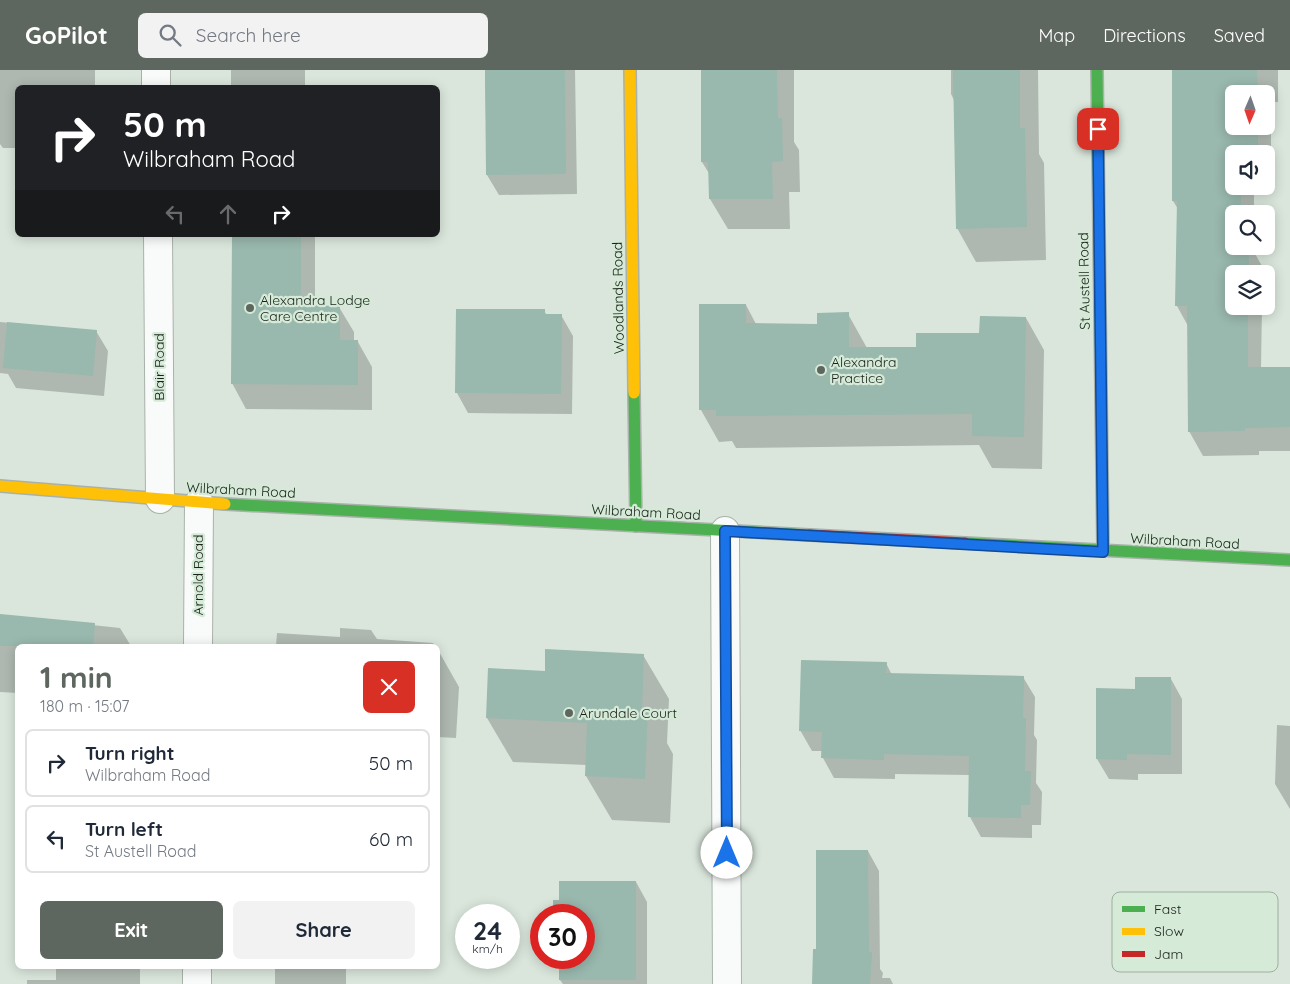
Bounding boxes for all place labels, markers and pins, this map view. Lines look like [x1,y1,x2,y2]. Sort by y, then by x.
pin [1077,108,1119,150]
place label: Alexandra Lodge Care Centre [260,291,370,325]
marker: Alexandra Lodge Care Centre [244,302,256,314]
place label: Alexandra Practice [831,353,897,387]
marker: Alexandra Practice [815,364,827,376]
place label: Arundale Court [579,704,677,722]
marker: Arundale Court [563,707,575,719]

